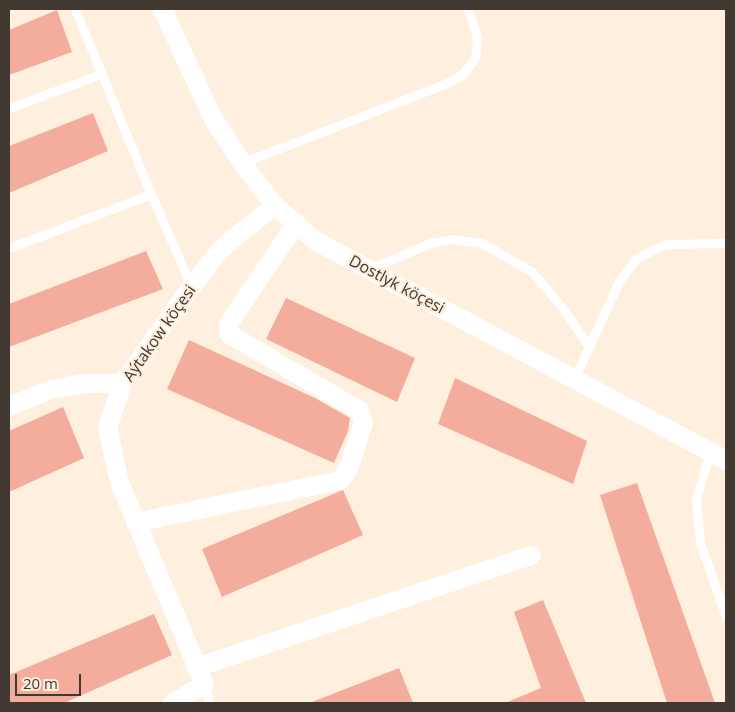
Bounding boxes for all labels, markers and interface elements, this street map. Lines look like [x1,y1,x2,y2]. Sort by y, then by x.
street label: Dostlyk köçesi [346,251,448,317]
street label: Aýtakow köçesi [119,281,199,385]
scale bar [18,664,84,696]
text: 20 m [23,673,58,693]

